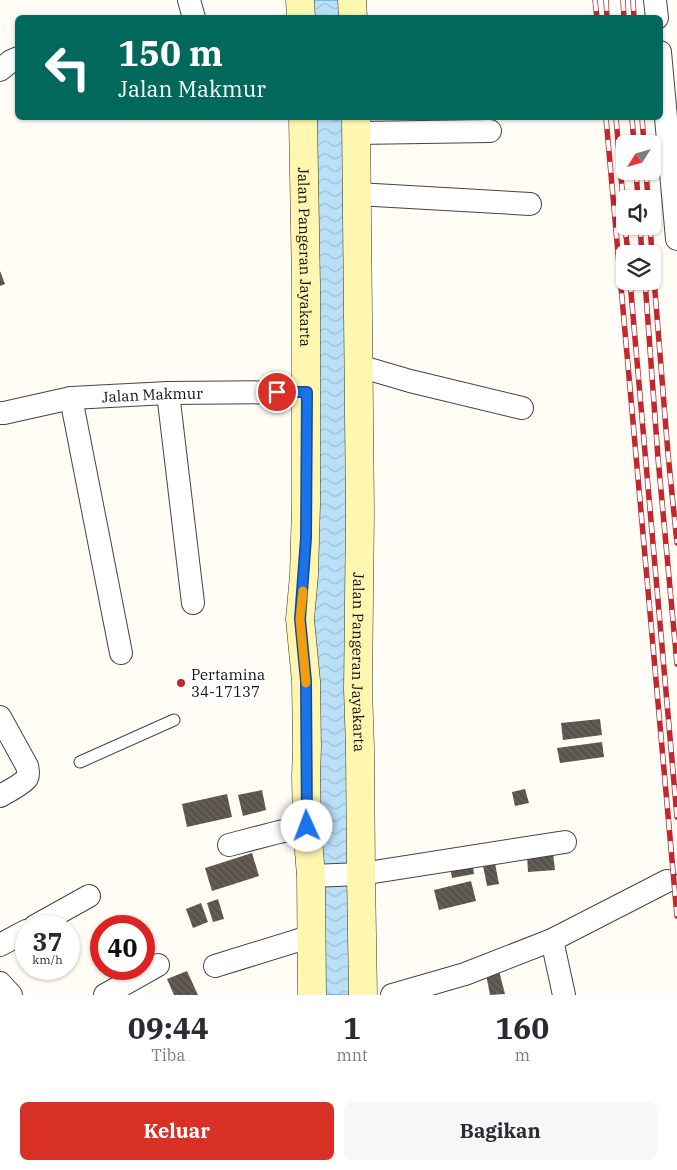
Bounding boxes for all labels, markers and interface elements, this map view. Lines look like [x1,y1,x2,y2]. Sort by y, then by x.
text: 150 m [118,30,223,76]
icon: left [35,35,100,100]
text: Jalan Makmur [118,74,266,103]
north arrow [616,135,661,180]
map controls [616,135,661,290]
street label: Jalan Pangeran Jayakarta [294,167,316,347]
button: sound [616,190,661,235]
button: layers [616,245,661,290]
pin [256,371,298,413]
icon: arrive [263,378,291,406]
street label: Jalan Makmur [101,383,203,406]
street label: Jalan Pangeran Jayakarta [348,572,370,752]
place label: Pertamina 34-17137 [191,665,265,701]
marker: Pertamina 34-17137 [175,677,187,689]
position arrow [280,799,332,851]
speed limit sign: 40 [90,915,155,980]
text: 37 [32,925,63,958]
text: km/h [32,952,63,967]
text: 09:44 [128,1008,209,1047]
text: 1 [343,1008,361,1047]
text: 160 [495,1008,549,1047]
text: Tiba [151,1045,185,1065]
text: mnt [336,1045,368,1065]
text: m [515,1045,530,1065]
button: Keluar [20,1102,334,1160]
button: Bagikan [344,1102,657,1160]

